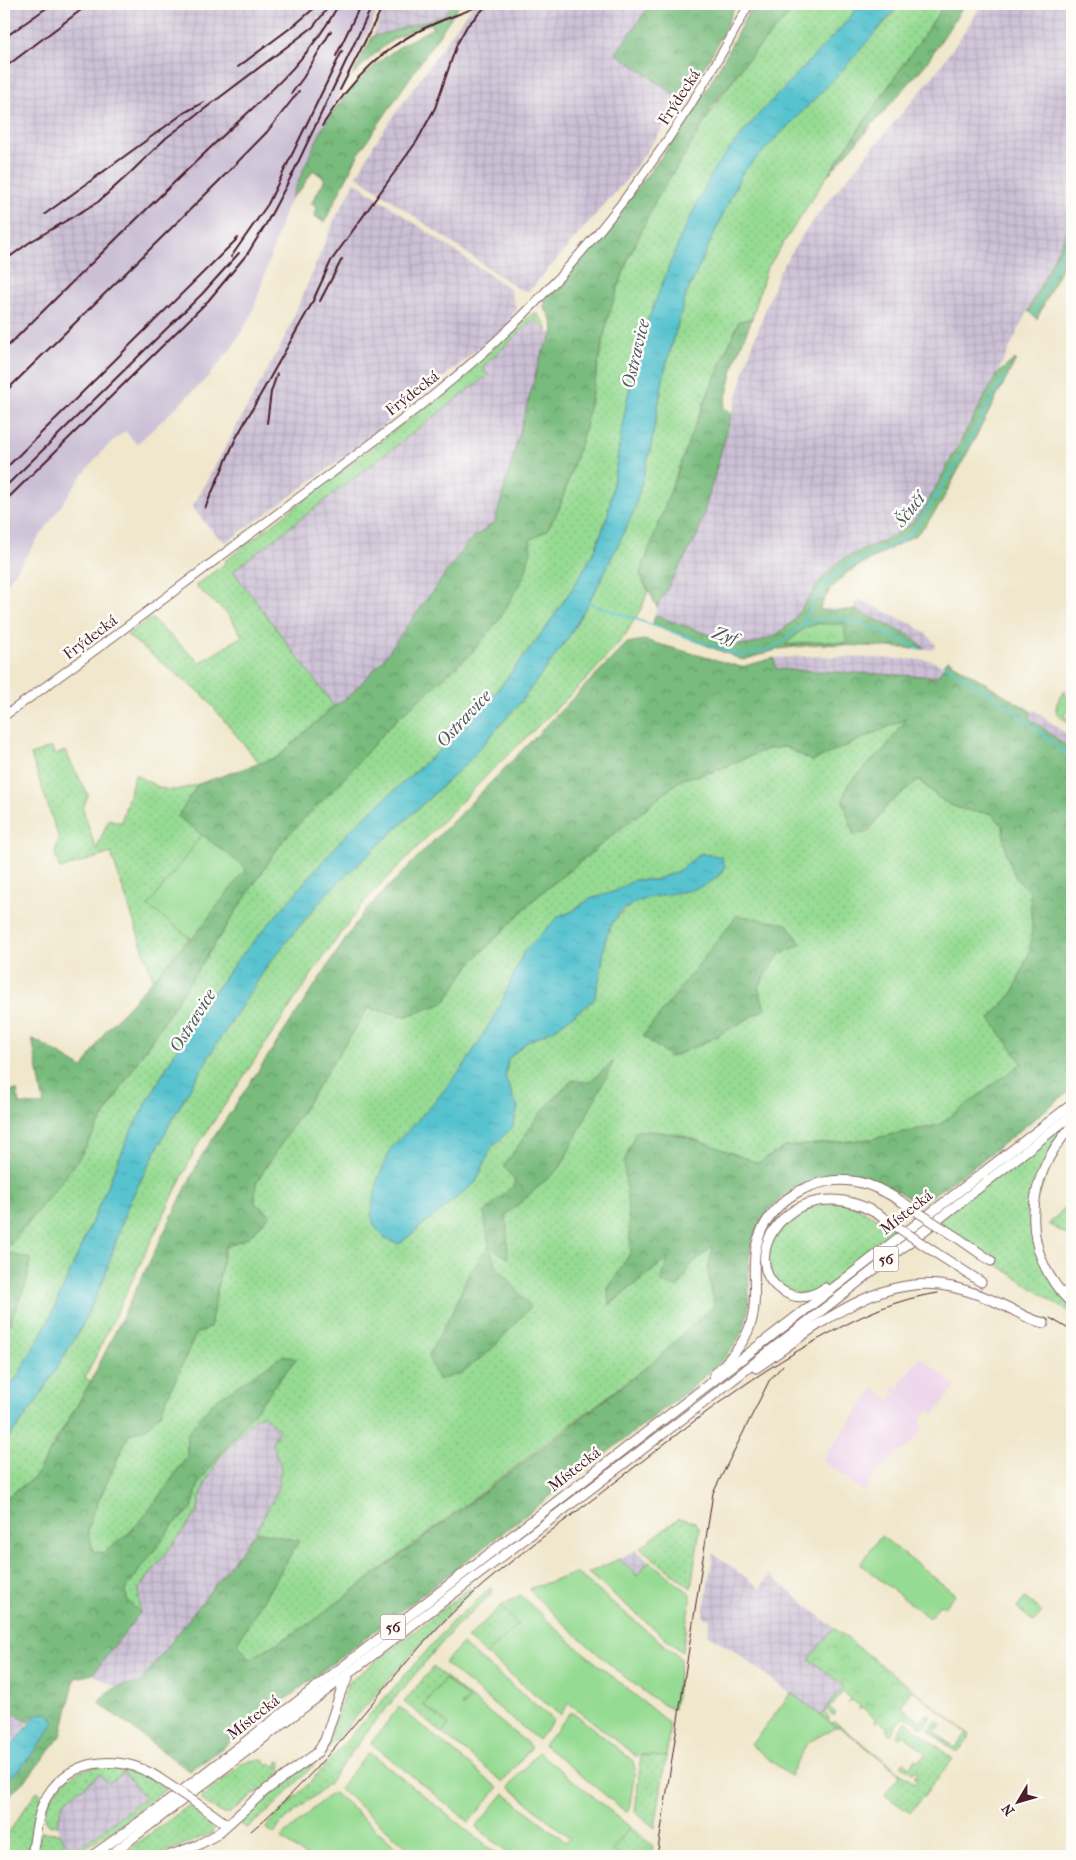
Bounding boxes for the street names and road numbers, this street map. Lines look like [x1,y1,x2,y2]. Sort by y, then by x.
street label: Frýdecká [654,65,704,128]
street label: Frýdecká [381,366,443,420]
street label: Frýdecká [59,610,121,663]
street label: Místecká [876,1185,937,1238]
road number: 56 [874,1246,898,1272]
street label: Místecká [544,1442,605,1495]
road number: 56 [380,1614,406,1640]
street label: Místecká [223,1690,284,1743]

